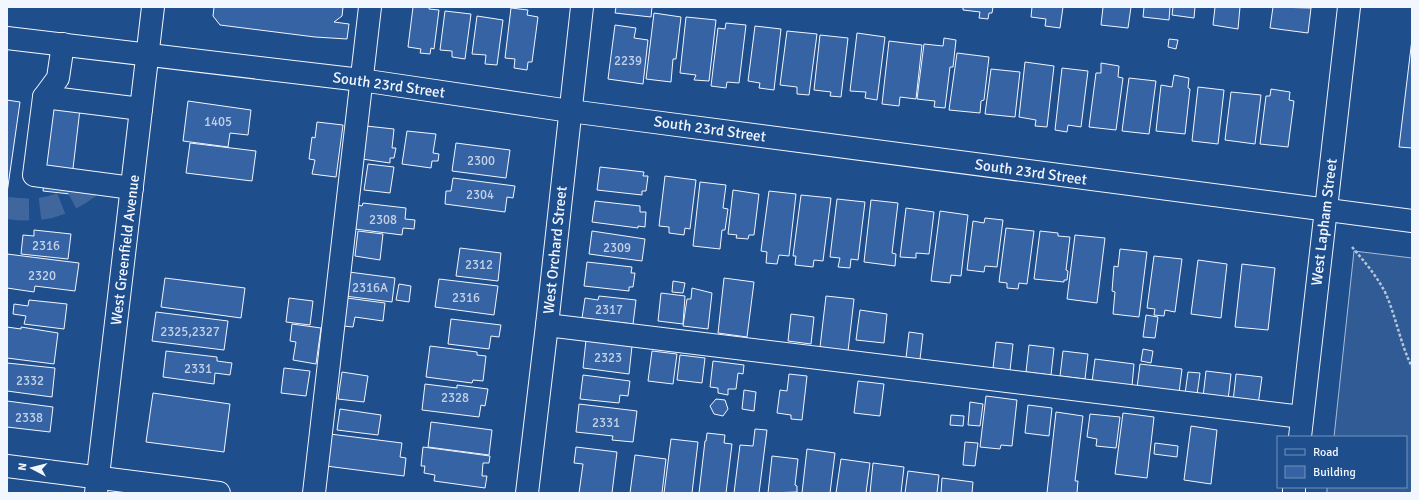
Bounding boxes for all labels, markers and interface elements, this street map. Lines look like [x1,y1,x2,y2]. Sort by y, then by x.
house number: 2239 [614,53,642,69]
street label: South 23rd Street [332,68,446,102]
street label: South 23rd Street [653,112,767,146]
house number: 1405 [204,114,232,130]
house number: 2300 [467,153,495,169]
street label: South 23rd Street [974,155,1088,189]
street label: West Lapham Street [1307,157,1341,287]
street label: West Greenfield Avenue [107,174,143,326]
street label: West Orchard Street [539,185,571,315]
house number: 2304 [466,187,494,203]
house number: 2308 [369,212,397,228]
house number: 2316 [32,238,60,254]
house number: 2309 [603,240,631,256]
house number: 2312 [465,257,493,273]
house number: 2320 [28,268,56,284]
house number: 2316A [352,280,388,296]
house number: 2316 [452,290,480,306]
house number: 2317 [595,302,623,318]
house number: 2325,2327 [160,324,220,340]
house number: 2323 [594,350,622,366]
house number: 2331 [184,361,212,377]
house number: 2332 [16,373,44,389]
house number: 2328 [441,390,469,406]
house number: 2338 [15,410,43,426]
house number: 2331 [592,415,620,431]
legend [1277,436,1407,488]
text: Road [1313,445,1339,460]
north arrow [12,448,52,488]
text: N [16,462,29,471]
text: Building [1313,465,1356,480]

